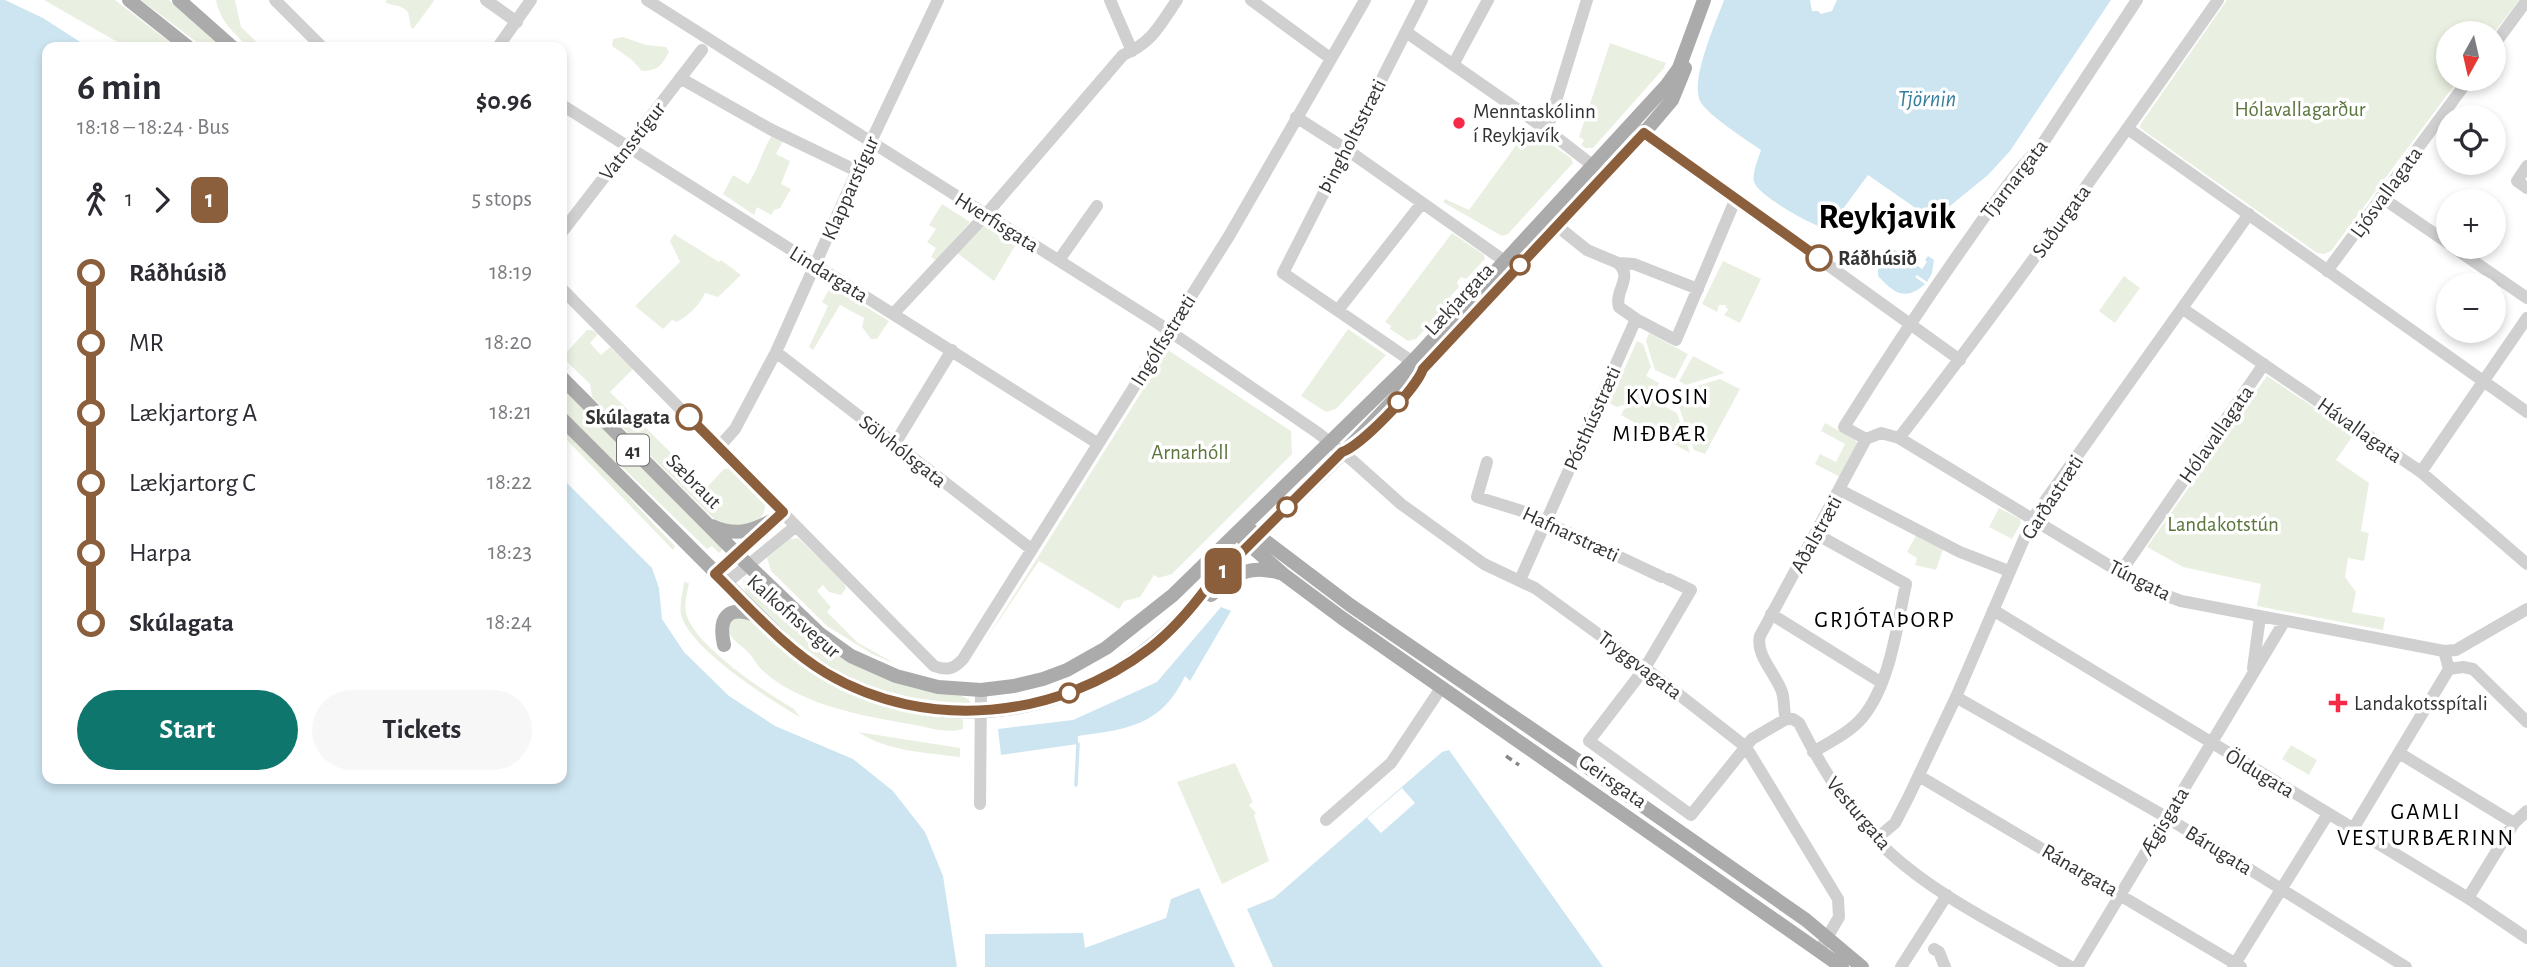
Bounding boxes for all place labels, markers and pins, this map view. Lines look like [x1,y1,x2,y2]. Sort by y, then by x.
place label: Menntaskólinn í Reykjavík [1473,101,1596,146]
marker: Menntaskólinn í Reykjavík [1451,115,1467,131]
marker: Ráðhúsið [1806,245,1832,271]
place label: Ráðhúsið [1838,248,1917,269]
unlabelled marker [1510,255,1530,275]
unlabelled marker [1388,392,1408,412]
marker: Skúlagata [676,404,702,430]
place label: Skúlagata [585,407,670,428]
unlabelled marker [1277,497,1297,517]
unlabelled marker [1059,683,1079,703]
marker: Landakotsspítali [2328,693,2348,713]
place label: Landakotsspítali [2354,693,2488,714]

